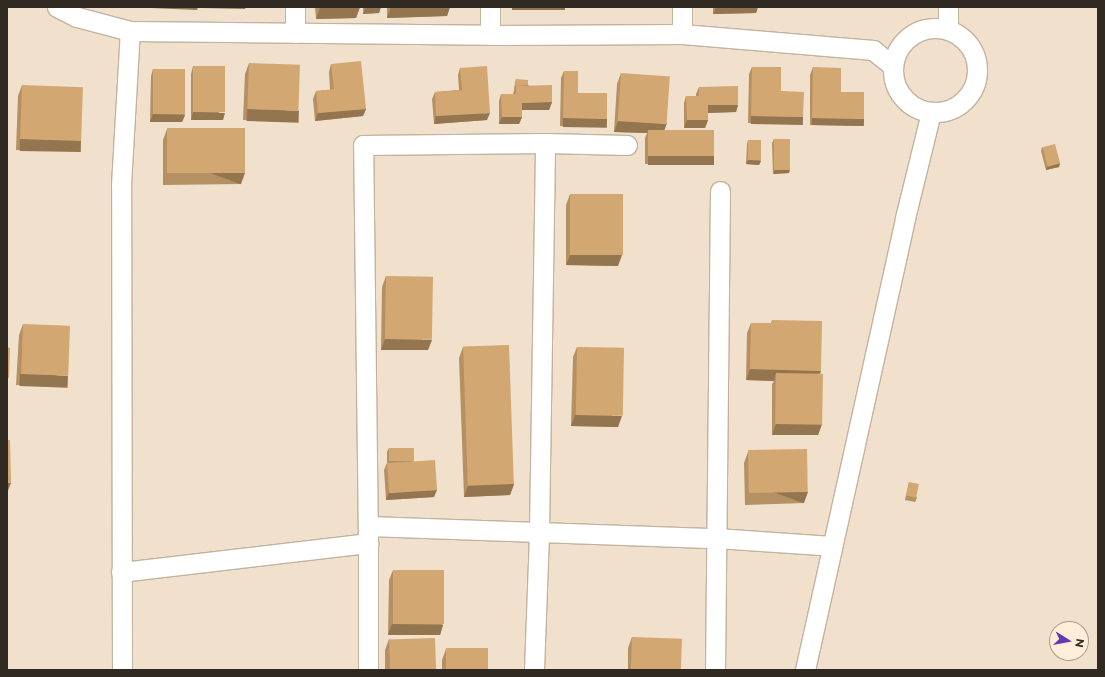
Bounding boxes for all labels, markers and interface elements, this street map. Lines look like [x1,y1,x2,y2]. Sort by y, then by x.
north arrow [1049,621,1089,661]
text: N [1072,637,1088,649]

